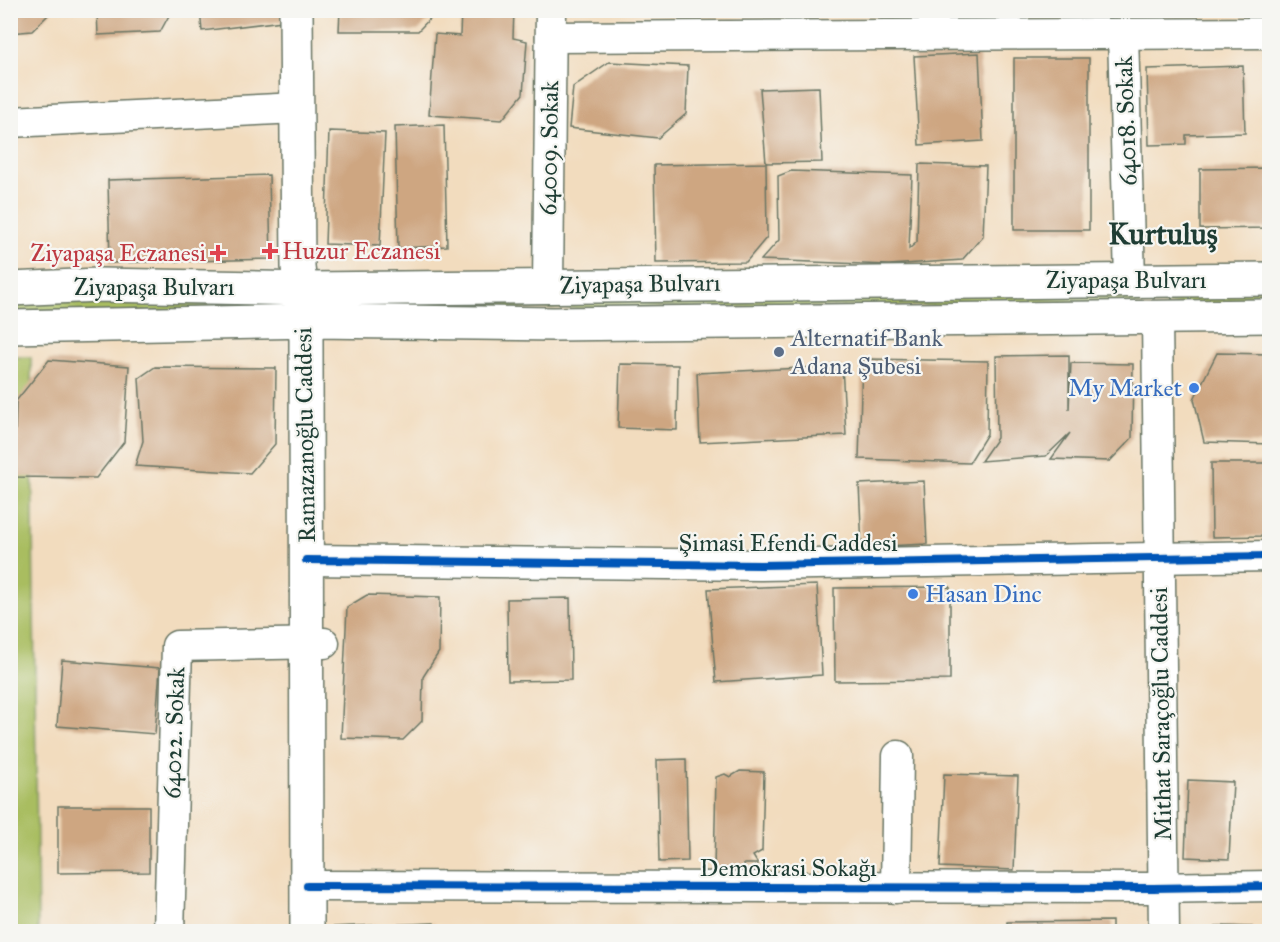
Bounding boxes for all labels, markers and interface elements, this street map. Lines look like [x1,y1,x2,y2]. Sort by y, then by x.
street label: 64018. Sokak [1109,55,1143,187]
street label: 64009. Sokak [533,79,565,216]
district label: Kurtuluş [1108,216,1218,253]
place label: Huzur Eczanesi [282,236,441,266]
place label: Ziyapaşa Eczanesi [30,238,206,268]
marker: Huzur Eczanesi [263,244,277,258]
marker: Ziyapaşa Eczanesi [211,246,225,260]
street label: Ziyapaşa Bulvarı [1046,265,1207,295]
street label: Ziyapaşa Bulvarı [559,268,721,300]
street label: Ziyapaşa Bulvarı [74,272,235,302]
place label: Alternatif Bank Adana Şubesi [790,323,944,381]
street label: Ramazanoğlu Caddesi [288,327,322,543]
marker: Alternatif Bank Adana Şubesi [772,345,786,359]
place label: My Market [1068,373,1183,403]
marker: My Market [1187,381,1201,395]
street label: Şimasi Efendi Caddesi [678,528,898,558]
place label: Hasan Dinc [925,579,1042,609]
street label: Mithat Saraçoğlu Caddesi [1144,586,1178,841]
marker: Hasan Dinc [906,587,920,601]
street label: 64022. Sokak [157,666,191,800]
street label: Demokrasi Sokağı [700,853,877,883]

